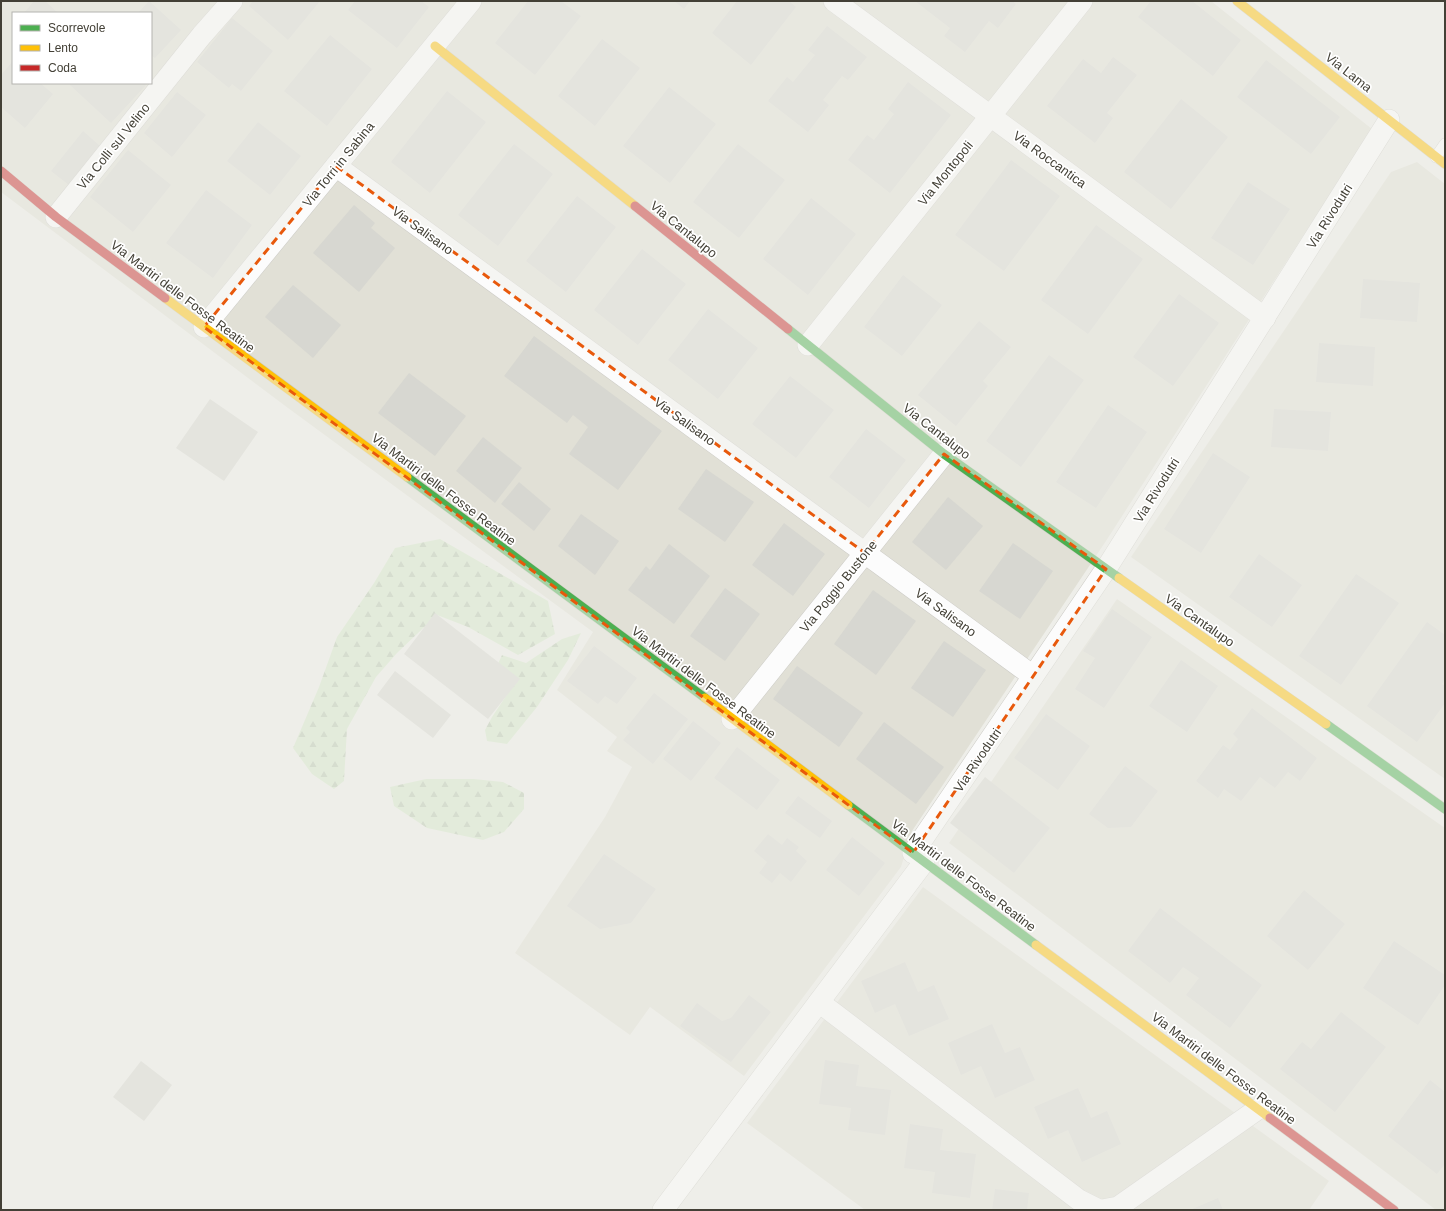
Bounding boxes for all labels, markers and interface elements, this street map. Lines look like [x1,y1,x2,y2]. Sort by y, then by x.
legend [12,12,152,84]
text: Scorrevole [48,21,106,35]
text: Lento [48,41,78,55]
street label: Via Lama [1323,50,1375,96]
text: Coda [48,61,77,75]
street label: Via Colli sul Velino [74,100,153,193]
street label: Via Torri in Sabina [300,118,378,210]
street label: Via Roccantica [1010,128,1090,191]
street label: Via Montopoli [915,138,976,209]
street label: Via Rivodutri [1304,181,1355,251]
street label: Via Cantalupo [647,198,720,261]
street label: Via Salisano [389,203,456,258]
street label: Via Martiri delle Fosse Reatine [108,237,258,356]
street label: Via Salisano [651,394,718,449]
street label: Via Cantalupo [900,400,973,462]
street label: Via Martiri delle Fosse Reatine [369,430,519,549]
street label: Via Rivodutri [1131,455,1182,525]
street label: Via Poggio Bustone [797,537,880,635]
street label: Via Salisano [912,585,979,640]
street label: Via Cantalupo [1162,591,1237,650]
street label: Via Martiri delle Fosse Reatine [629,623,779,742]
street label: Via Rivodutri [951,726,1004,795]
street label: Via Martiri delle Fosse Reatine [889,816,1039,935]
street label: Via Martiri delle Fosse Reatine [1149,1009,1299,1128]

